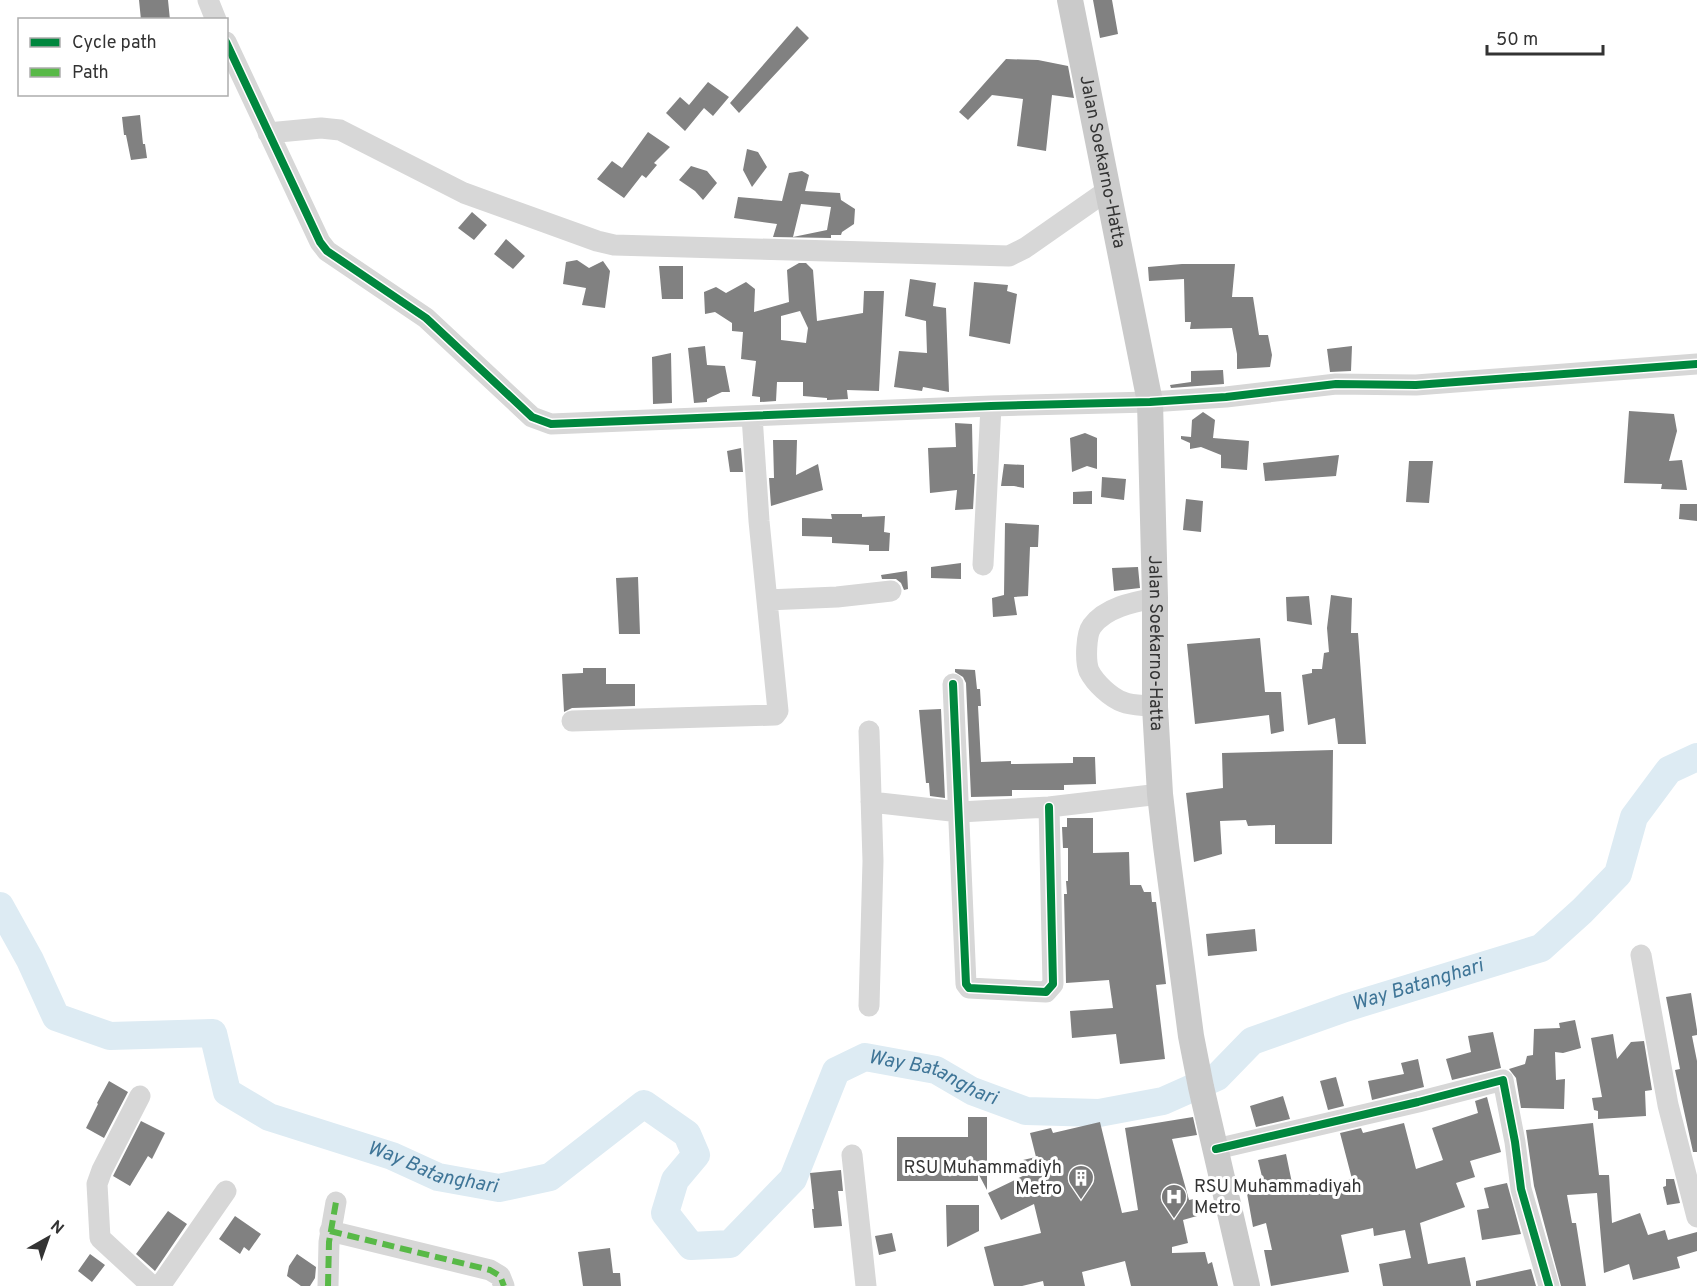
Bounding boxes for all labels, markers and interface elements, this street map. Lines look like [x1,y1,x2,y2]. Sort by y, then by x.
legend [18,18,228,96]
scale bar [1487,18,1602,56]
text: 50 m [1496,29,1538,52]
text: Cycle path [72,32,157,55]
text: Path [72,62,109,85]
street label: Jalan Soekarno-Hatta [1074,73,1131,250]
street label: Jalan Soekarno-Hatta [1142,555,1168,732]
water label: Way Batanghari [1349,953,1488,1018]
water label: Way Batanghari [866,1045,1002,1113]
water label: Way Batanghari [364,1136,501,1201]
place label: RSU Muhammadiyh Metro [904,1157,1062,1201]
building icon: RSU Muhammadiyh Metro [1066,1163,1096,1201]
place label: RSU Muhammadiyah Metro [1194,1176,1362,1220]
hospital icon: RSU Muhammadiyah Metro [1159,1182,1189,1220]
north arrow [18,1208,78,1268]
text: N [46,1217,67,1239]

